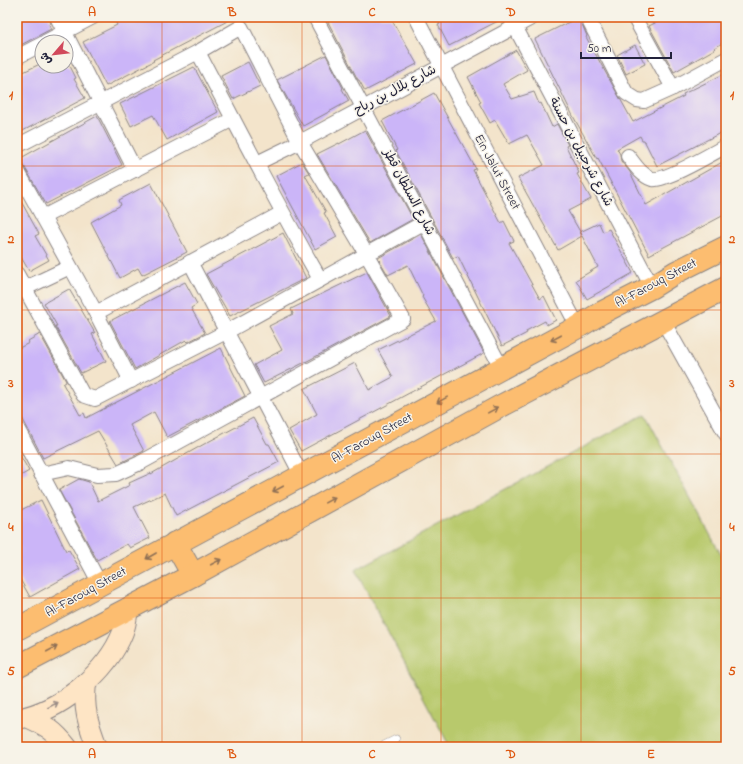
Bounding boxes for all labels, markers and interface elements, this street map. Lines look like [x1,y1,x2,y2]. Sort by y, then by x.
text: A [88,3,96,22]
text: B [227,3,237,22]
text: C [368,3,376,22]
text: D [505,3,516,22]
text: E [647,3,655,22]
north arrow [34,34,74,74]
scale bar [581,34,671,60]
text: 50 m [587,40,611,58]
text: ش [36,49,56,67]
street label: شارع بلال بن رباح [350,60,440,120]
text: 1 [9,86,14,105]
text: 1 [730,86,735,105]
street label: شارع شرحبيل بن حسنة [544,94,618,210]
street label: Ein Jalut Street [469,131,525,214]
street label: شارع السلطان قطز [378,144,440,239]
text: 2 [7,230,15,249]
text: 2 [728,230,736,249]
street label: Al-Farouq Street [612,253,701,313]
one-way arrow [550,335,562,342]
text: 3 [7,374,14,393]
text: 3 [728,374,735,393]
one-way arrow [436,396,448,404]
one-way arrow [487,406,499,414]
street label: Al-Farouq Street [328,408,417,468]
one-way arrow [273,485,285,493]
one-way arrow [324,495,336,503]
text: 4 [7,518,14,537]
text: 4 [728,518,735,537]
one-way arrow [145,553,157,561]
one-way arrow [210,558,222,565]
street label: Al-Farouq Street [42,562,131,622]
one-way arrow [45,644,57,652]
text: 5 [7,662,15,681]
text: 5 [728,662,736,681]
one-way arrow [47,700,59,708]
text: A [88,745,96,764]
text: B [227,745,237,764]
text: C [368,745,376,764]
text: D [505,745,516,764]
text: E [647,745,655,764]

